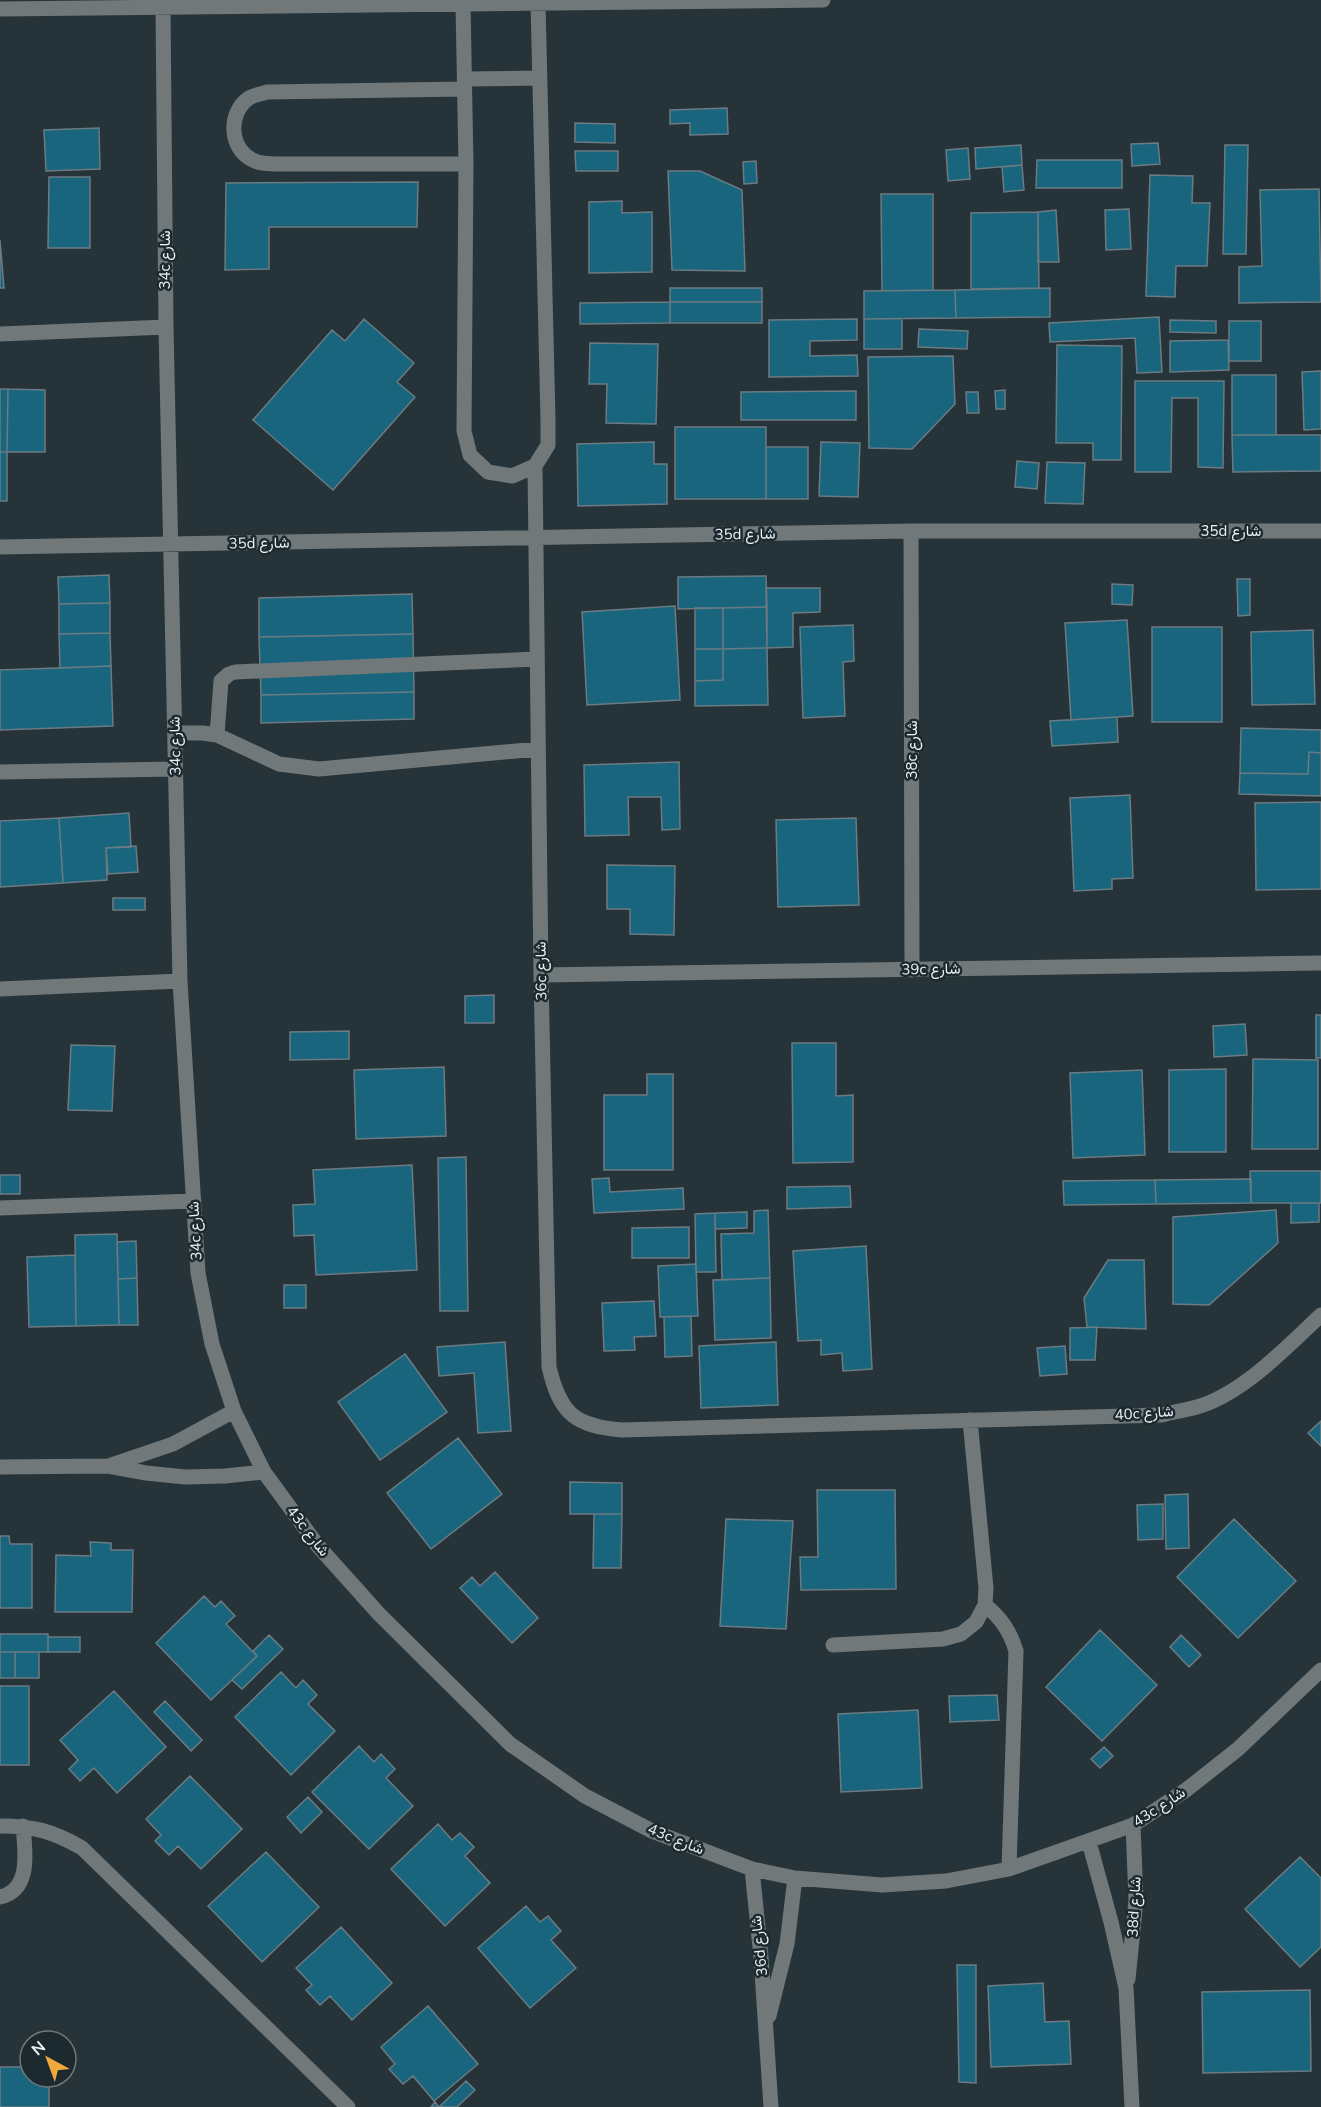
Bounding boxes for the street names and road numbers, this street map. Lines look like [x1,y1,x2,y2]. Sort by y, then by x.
street label: 34c شارع [155,230,176,289]
street label: 35d شارع [1201,521,1262,542]
street label: 35d شارع [714,523,776,546]
street label: 35d شارع [228,532,290,555]
street label: 34c شارع [164,716,187,776]
street label: 38c شارع [902,720,923,779]
street label: 36c شارع [530,941,553,1001]
street label: 39c شارع [901,958,961,981]
street label: 34c شارع [183,1201,208,1261]
street label: 40c شارع [1114,1401,1174,1426]
street label: 43c شارع [281,1502,334,1561]
street label: 43c شارع [1129,1782,1190,1832]
street label: 43c شارع [645,1819,707,1860]
street label: 38d شارع [1122,1876,1147,1938]
street label: 36d شارع [746,1914,773,1977]

